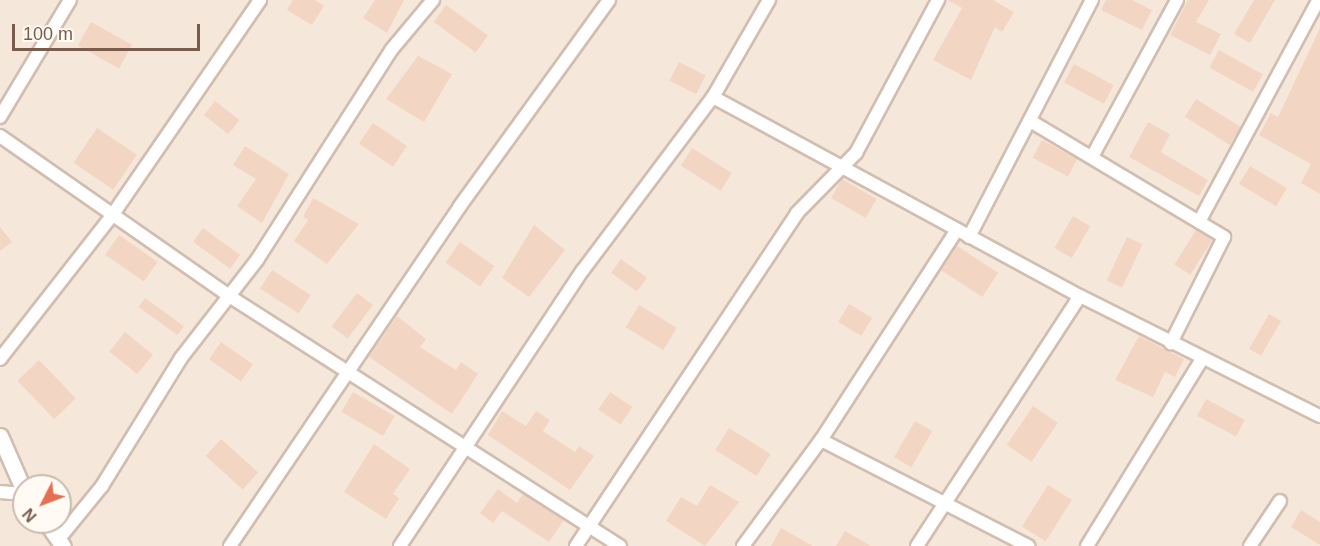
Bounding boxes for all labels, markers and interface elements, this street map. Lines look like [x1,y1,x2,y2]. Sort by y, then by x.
scale bar [15,12,202,50]
text: 100 m [23,24,73,44]
north arrow [12,474,72,534]
text: N [20,505,40,525]

